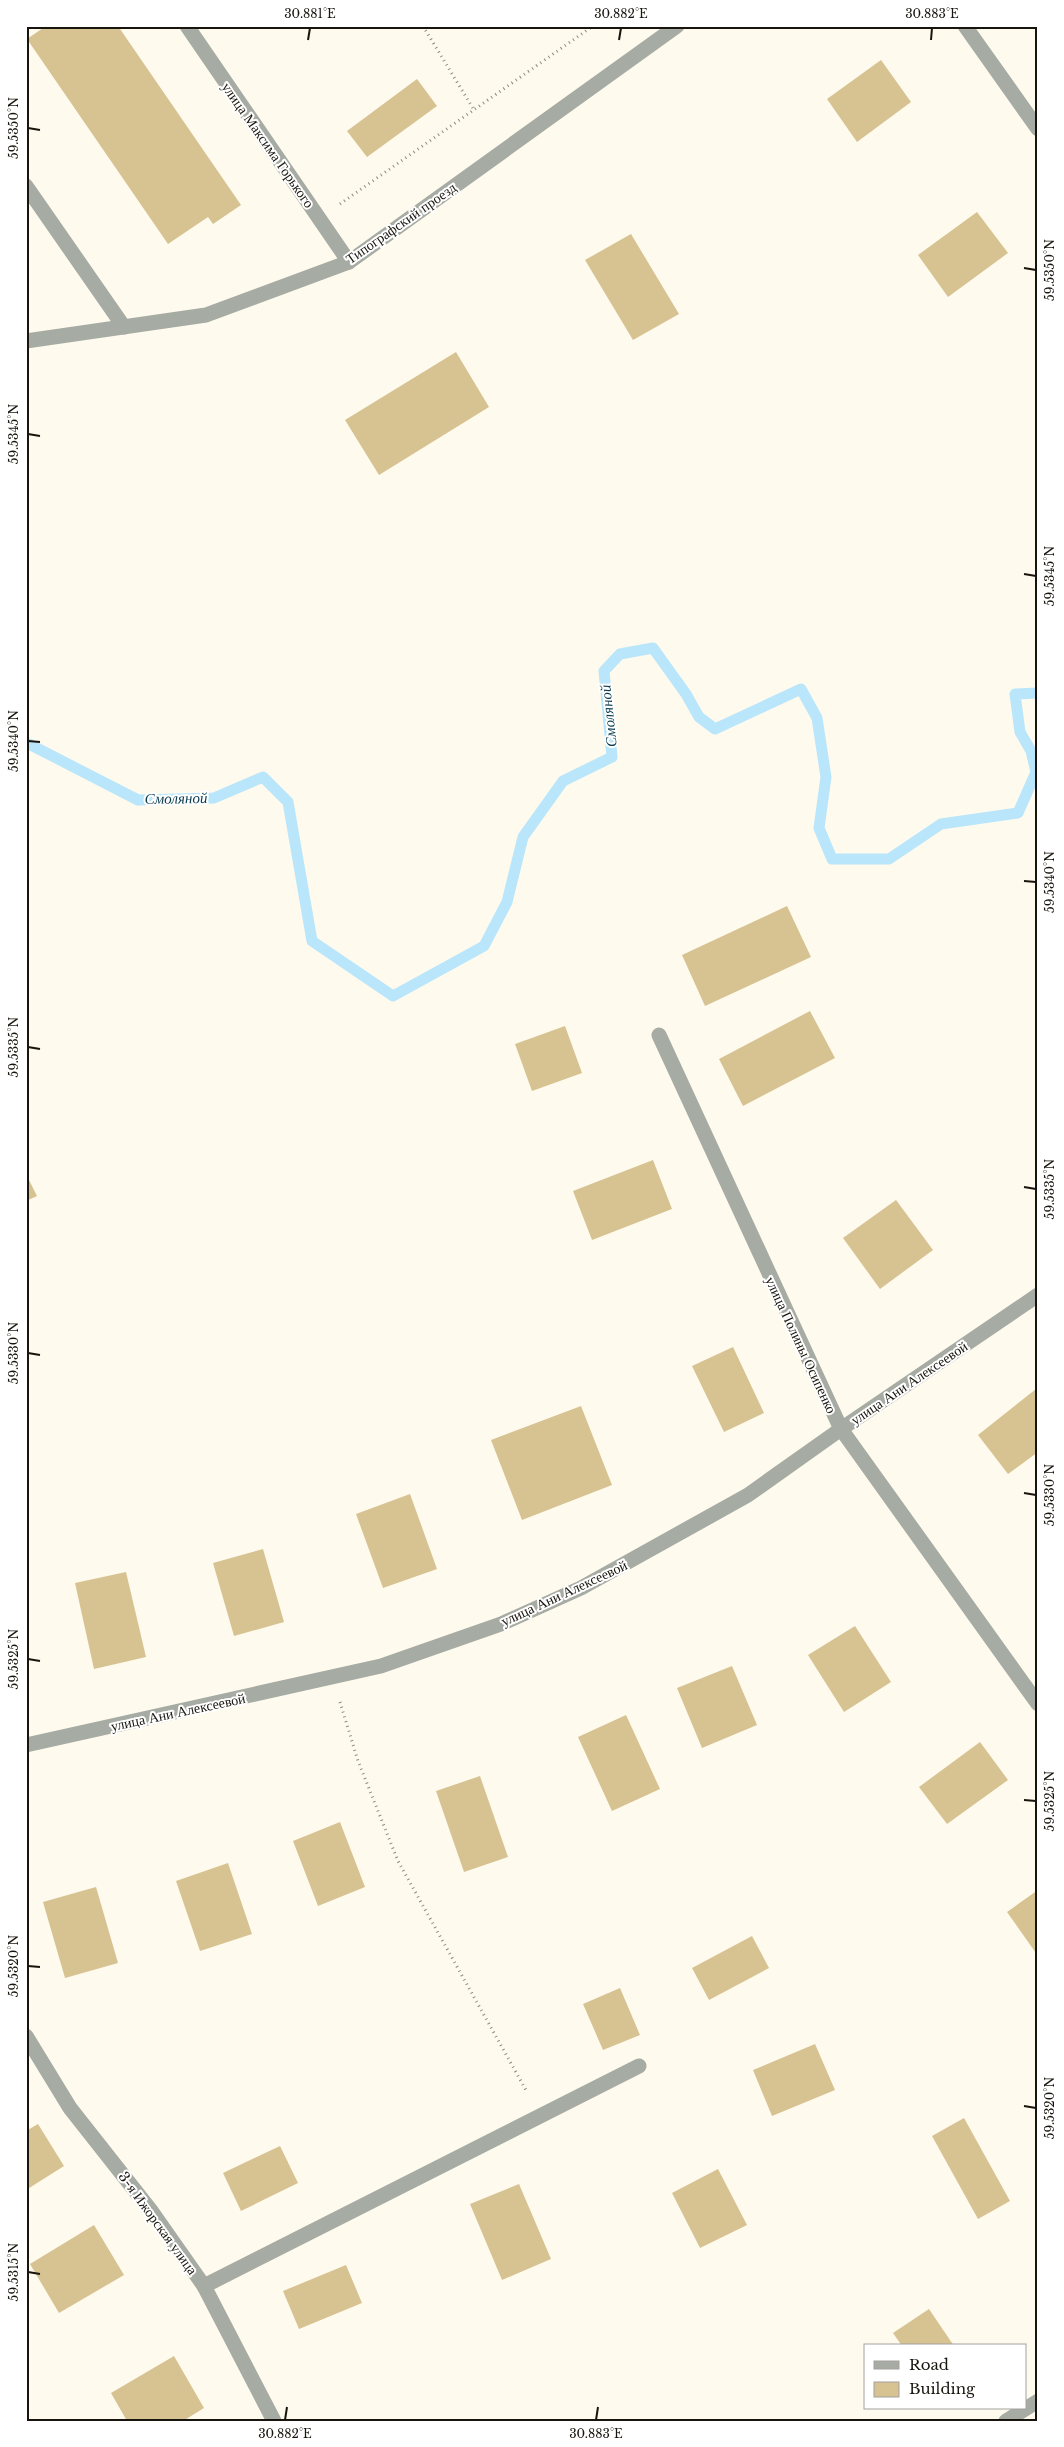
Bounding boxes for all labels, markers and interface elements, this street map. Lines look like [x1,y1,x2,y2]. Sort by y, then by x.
text: 30.881°E [284,6,336,21]
text: 30.882°E [594,6,648,21]
text: 30.883°E [905,6,959,21]
street label: улица Максима Горького [218,79,318,211]
text: 59.5350°N [6,97,21,159]
street label: Типографский проезд [342,178,460,268]
text: 59.5350°N [1042,239,1057,301]
text: 59.5345°N [6,404,21,464]
text: 59.5345°N [1042,546,1057,606]
water label: Смоляной [595,683,621,748]
text: 59.5340°N [6,710,21,772]
water label: Смоляной [145,788,208,808]
text: 59.5340°N [1042,851,1057,913]
text: 59.5335°N [6,1016,21,1077]
text: 59.5335°N [1042,1158,1057,1219]
street label: улица Полины Осипенко [761,1274,841,1416]
text: 59.5330°N [6,1322,21,1384]
street label: улица Ани Алексеевой [847,1337,971,1429]
text: 59.5330°N [1042,1464,1057,1526]
street label: улица Ани Алексеевой [498,1556,630,1630]
text: 59.5325°N [6,1628,21,1689]
street label: улица Ани Алексеевой [109,1689,248,1735]
text: 59.5325°N [1042,1770,1057,1831]
text: 59.5320°N [6,1935,21,1997]
text: 59.5320°N [1042,2077,1057,2139]
street label: 3-я Ижорская улица [115,2168,202,2279]
text: 59.5315°N [6,2242,21,2301]
legend [864,2344,1026,2410]
text: Road [909,2355,949,2374]
text: Building [909,2379,976,2398]
text: 30.882°E [258,2426,312,2441]
text: 30.883°E [569,2426,623,2441]

